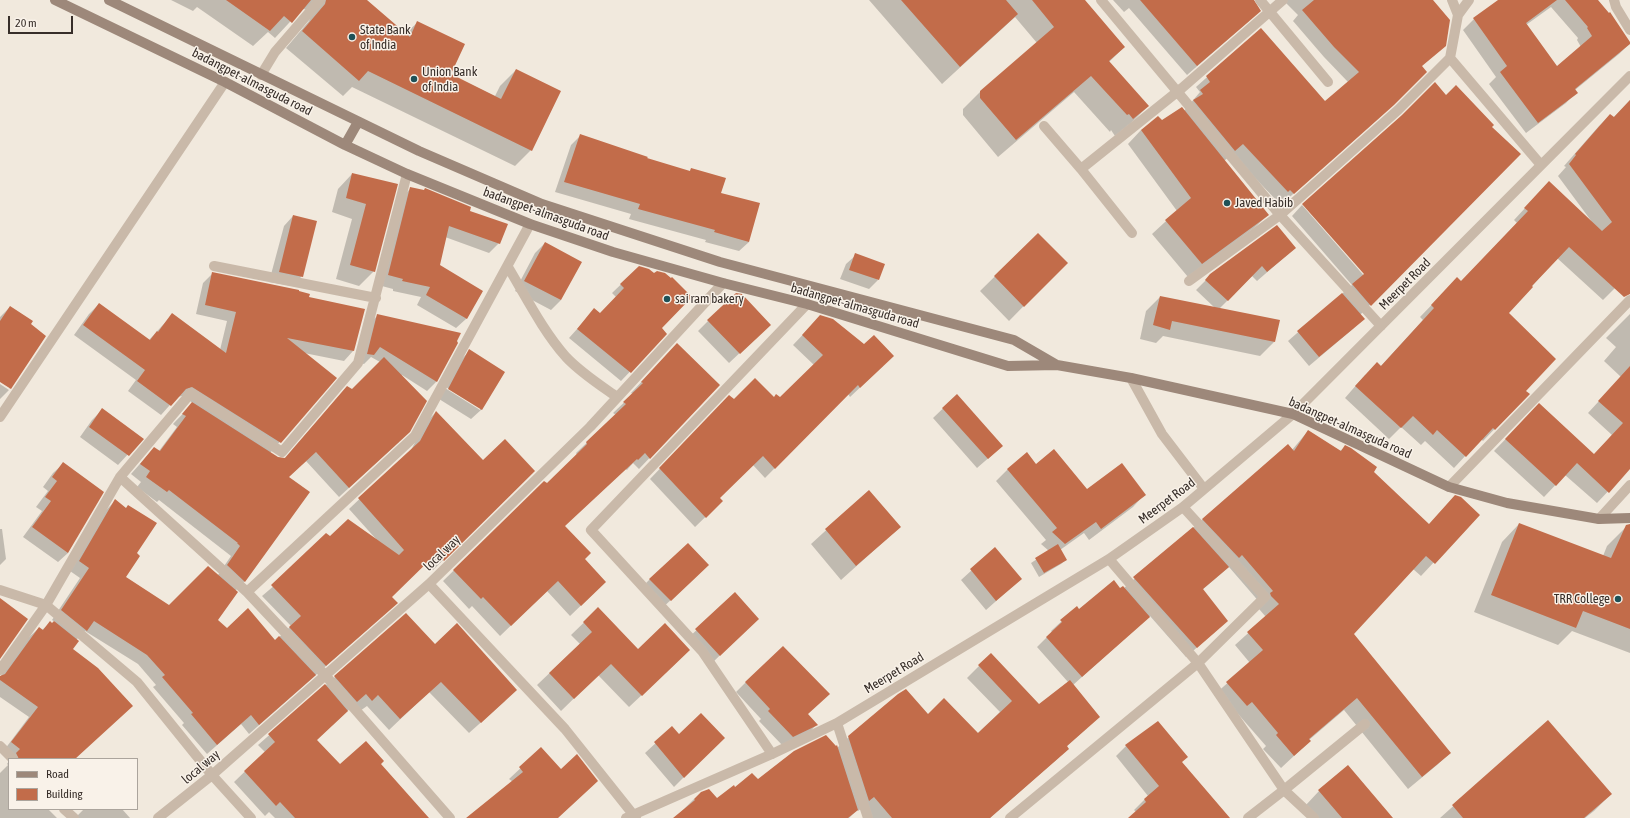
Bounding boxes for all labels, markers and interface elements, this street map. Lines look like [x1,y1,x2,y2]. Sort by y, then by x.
scale bar [10,8,75,34]
text: 20 m [15,16,37,30]
place label: State Bank of India [360,22,411,53]
marker: State Bank of India [347,32,357,42]
street label: badangpet-almasguda road [189,45,315,119]
place label: Union Bank of India [422,64,477,95]
marker: Union Bank of India [409,74,419,84]
street label: badangpet-almasguda road [481,184,611,244]
place label: Javed Habib [1235,195,1293,211]
marker: Javed Habib [1222,198,1232,208]
street label: Meerpet Road [1376,255,1434,313]
street label: badangpet-almasguda road [789,280,921,332]
place label: sai ram bakery [675,291,744,307]
marker: sai ram bakery [662,294,672,304]
street label: badangpet-almasguda road [1286,394,1414,462]
street label: Meerpet Road [1136,475,1198,527]
street label: local way [421,532,463,574]
place label: TRR College [1554,591,1610,607]
marker: TRR College [1613,594,1623,604]
street label: Meerpet Road [861,649,927,697]
street label: local way [179,747,223,787]
legend [8,758,138,810]
text: Road [46,767,69,781]
text: Building [46,787,83,801]

